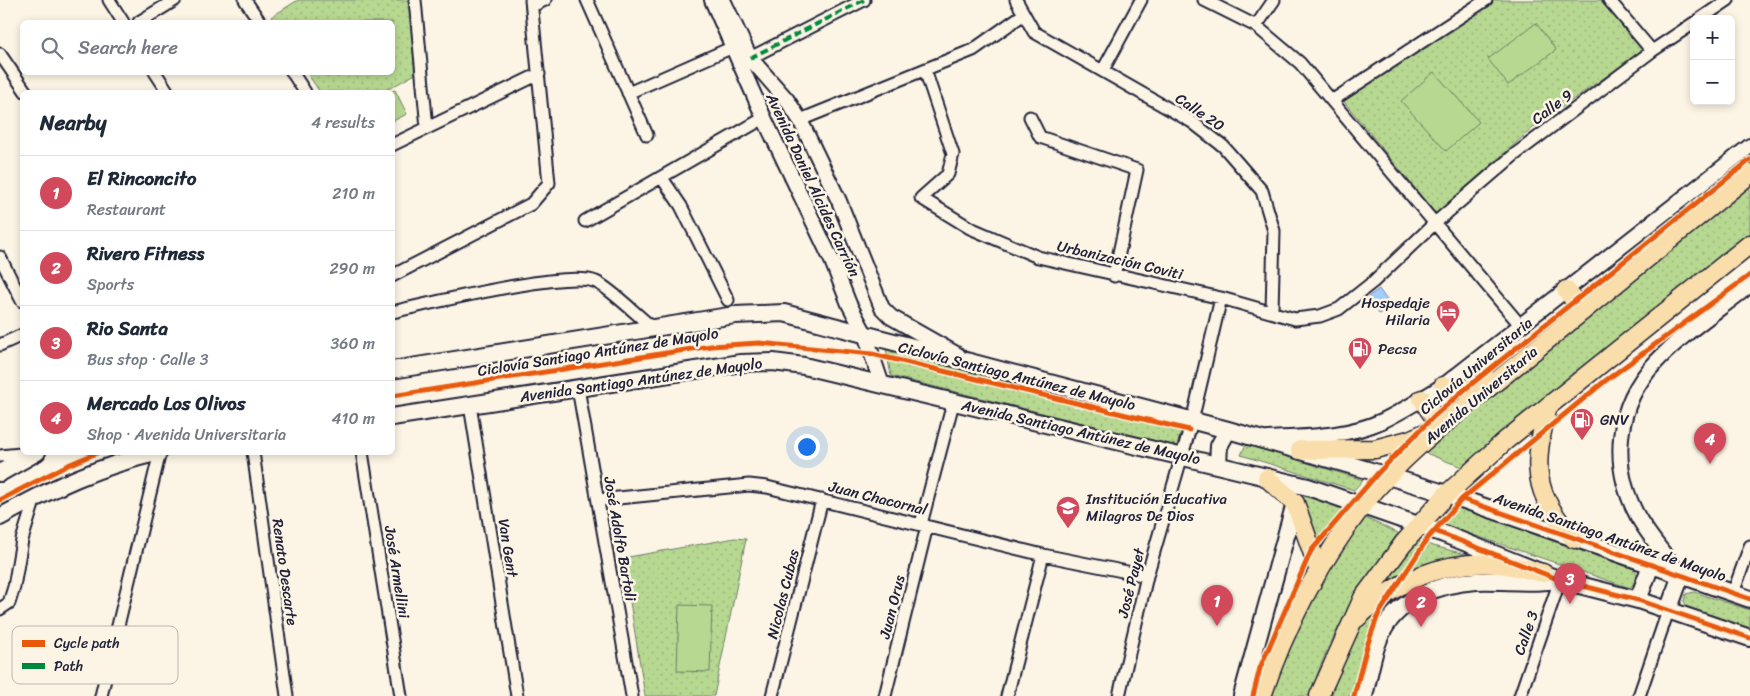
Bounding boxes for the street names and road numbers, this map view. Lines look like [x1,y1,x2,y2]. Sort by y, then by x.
street label: Calle 9 [1526,83,1578,131]
street label: Calle 20 [1170,86,1230,138]
street label: Avenida Daniel Alcides Carrión [758,88,867,281]
street label: Urbanización Coviti [1054,233,1186,287]
street label: Ciclovía Universitaria [1413,310,1539,421]
street label: Ciclovía Santiago Antúnez de Mayolo [476,320,721,384]
street label: Ciclovía Santiago Antúnez de Mayolo [896,334,1139,418]
street label: Avenida Universitaria [1417,339,1544,451]
street label: Avenida Santiago Antúnez de Mayolo [517,350,764,410]
street label: Avenida Santiago Antúnez de Mayolo [958,392,1203,472]
street label: Juan Chacornal [825,473,931,523]
street label: José Adolfo Bartoli [596,474,644,604]
street label: Avenida Santiago Antúnez de Mayolo [1489,485,1730,589]
street label: Renato Descarte [265,517,305,627]
street label: Van Gent [491,517,526,580]
street label: José Armellini [377,523,417,621]
street label: José Payet [1110,545,1152,621]
street label: Nicolas Cubas [759,546,807,642]
street label: Juan Orus [871,572,913,642]
street label: Calle 3 [1506,607,1546,659]

